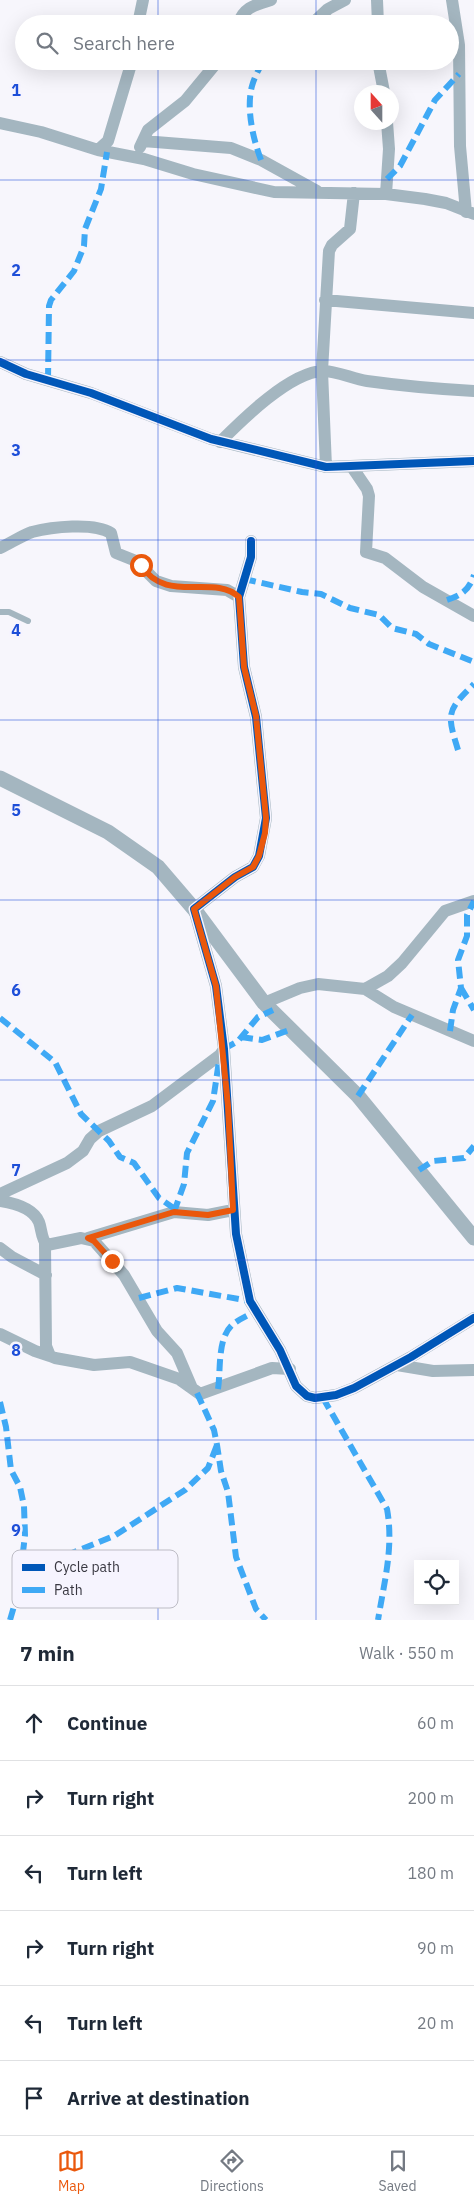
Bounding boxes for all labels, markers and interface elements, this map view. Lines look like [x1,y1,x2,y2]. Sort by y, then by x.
search box [15,15,459,70]
icon: search [33,29,61,57]
text: Search here [73,31,175,55]
text: 1 [11,80,21,100]
north arrow [354,85,399,130]
text: 2 [11,260,21,280]
text: 3 [11,440,21,460]
route start [130,554,153,577]
text: 4 [11,620,21,640]
text: 5 [11,800,21,820]
text: 6 [11,980,21,1000]
text: 7 [11,1160,21,1180]
route end [101,1250,124,1273]
text: 8 [11,1340,21,1360]
text: 9 [11,1520,21,1540]
legend [12,1550,178,1608]
text: Cycle path [54,1558,120,1576]
map controls [414,1560,459,1605]
button: locate [414,1560,459,1605]
text: Path [54,1581,83,1599]
text: 7 min [20,1639,75,1667]
text: Walk · 550 m [359,1643,454,1663]
icon: ahead [20,1709,48,1737]
text: Continue [67,1711,147,1735]
text: 60 m [417,1713,454,1733]
icon: right [20,1784,48,1812]
text: Turn right [67,1786,154,1810]
text: 200 m [407,1788,454,1808]
icon: left [20,1859,48,1887]
text: Turn left [67,1861,143,1885]
text: 180 m [407,1863,454,1883]
icon: right [20,1934,48,1962]
text: Turn right [67,1936,154,1960]
text: 90 m [417,1938,454,1958]
icon: left [20,2009,48,2037]
text: Turn left [67,2011,143,2035]
text: 20 m [417,2013,454,2033]
icon: arrive [20,2084,48,2112]
text: Arrive at destination [67,2086,250,2110]
tab: Map [57,2147,85,2195]
tab: Directions [200,2147,264,2195]
tab: Saved [379,2147,417,2195]

